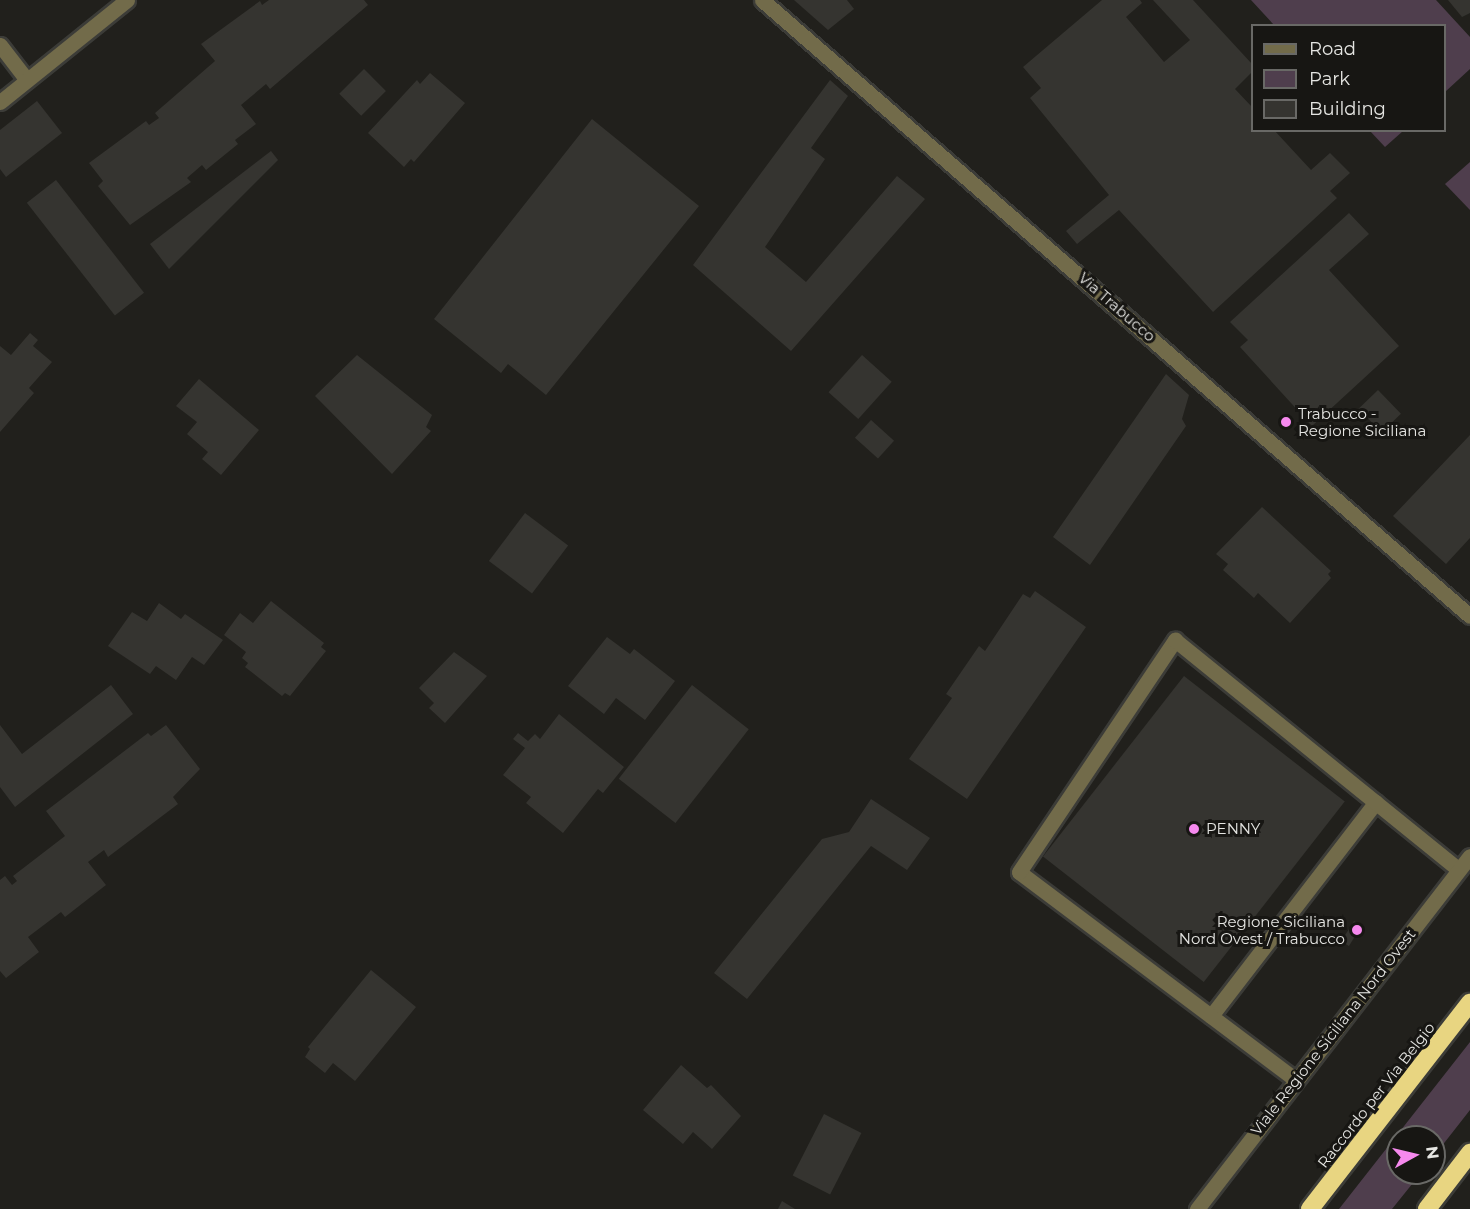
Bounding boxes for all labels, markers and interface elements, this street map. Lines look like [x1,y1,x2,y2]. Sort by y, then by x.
legend [1251,24,1446,132]
text: Road [1309,38,1356,60]
text: Park [1309,68,1350,90]
text: Building [1309,98,1386,120]
street label: Via Trabucco [1075,269,1159,345]
place label: Trabucco - Regione Siciliana [1298,404,1426,439]
marker: Trabucco - Regione Siciliana [1279,415,1293,429]
place label: PENNY [1206,820,1260,838]
marker: PENNY [1187,822,1201,836]
place label: Regione Siciliana Nord Ovest / Trabucco [1179,912,1345,947]
marker: Regione Siciliana Nord Ovest / Trabucco [1350,923,1364,937]
street label: Viale Regione Siciliana Nord Ovest [1247,925,1419,1139]
street label: Raccordo per Via Belgio [1314,1019,1438,1171]
north arrow [1386,1125,1446,1185]
text: N [1422,1145,1443,1160]

